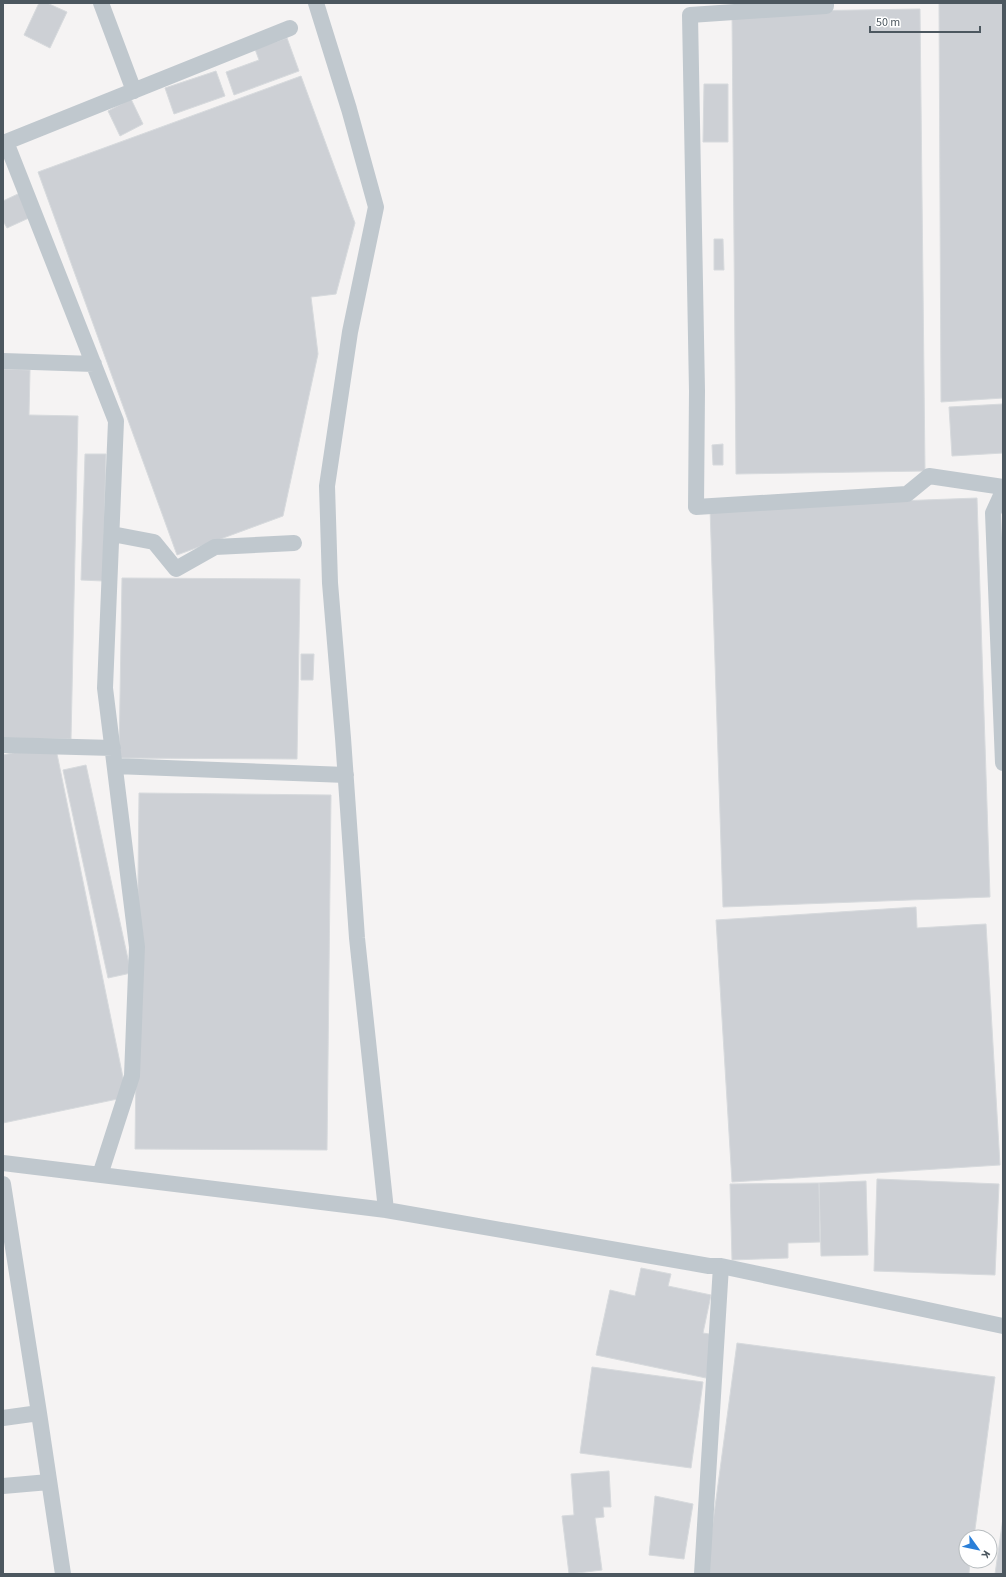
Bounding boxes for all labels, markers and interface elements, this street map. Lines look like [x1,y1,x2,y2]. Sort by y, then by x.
scale bar [870,8,980,34]
text: 50 m [876,14,900,31]
north arrow [958,1529,998,1569]
text: K [978,1547,994,1561]

